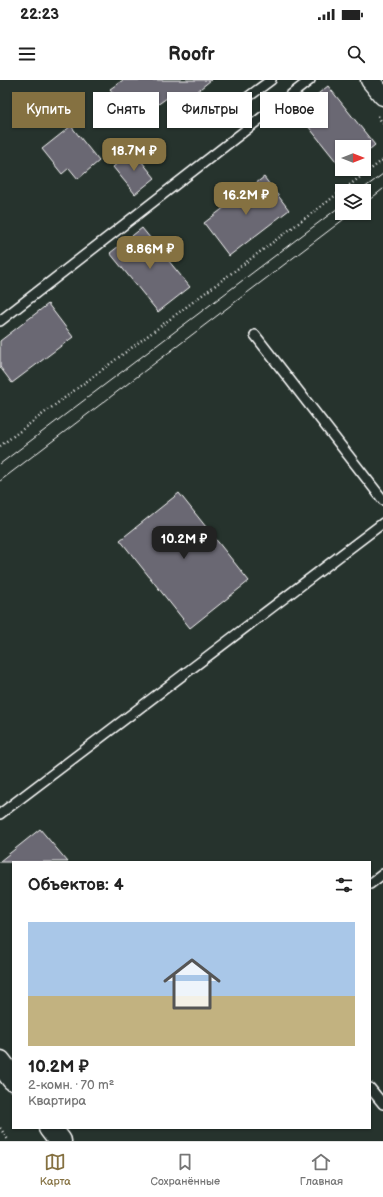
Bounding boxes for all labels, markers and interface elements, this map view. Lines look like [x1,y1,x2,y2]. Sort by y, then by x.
text: 22:23 [20,5,59,24]
icon: menu [16,43,38,65]
icon: search [345,43,367,65]
text: Roofr [168,44,215,65]
chip: Купить [12,92,85,128]
chip: Снять [93,92,159,128]
chip: Фильтры [167,92,252,128]
chip: Новое [260,92,328,128]
pin: 18.7M ₽ [97,138,171,172]
north arrow [335,140,371,176]
map controls [335,140,371,220]
text: 18.7M ₽ [111,143,157,159]
pin: 16.2M ₽ [209,182,283,216]
button: layers [335,184,371,220]
text: 16.2M ₽ [223,187,269,203]
pin: 8.86M ₽ [113,236,187,270]
text: 8.86M ₽ [126,241,174,257]
pin: 10.2M ₽ [147,526,221,560]
text: 10.2M ₽ [161,531,207,547]
icon: filters [333,874,355,896]
text: Объектов: 4 [28,875,124,895]
icon: home [156,948,228,1020]
text: 10.2M ₽ [28,1057,89,1077]
text: 2-комн. · 70 m² [28,1077,114,1093]
text: Квартира [28,1093,86,1109]
tab: Карта [40,1151,71,1188]
tab: Сохранённые [151,1151,220,1188]
tab: Главная [300,1151,343,1188]

